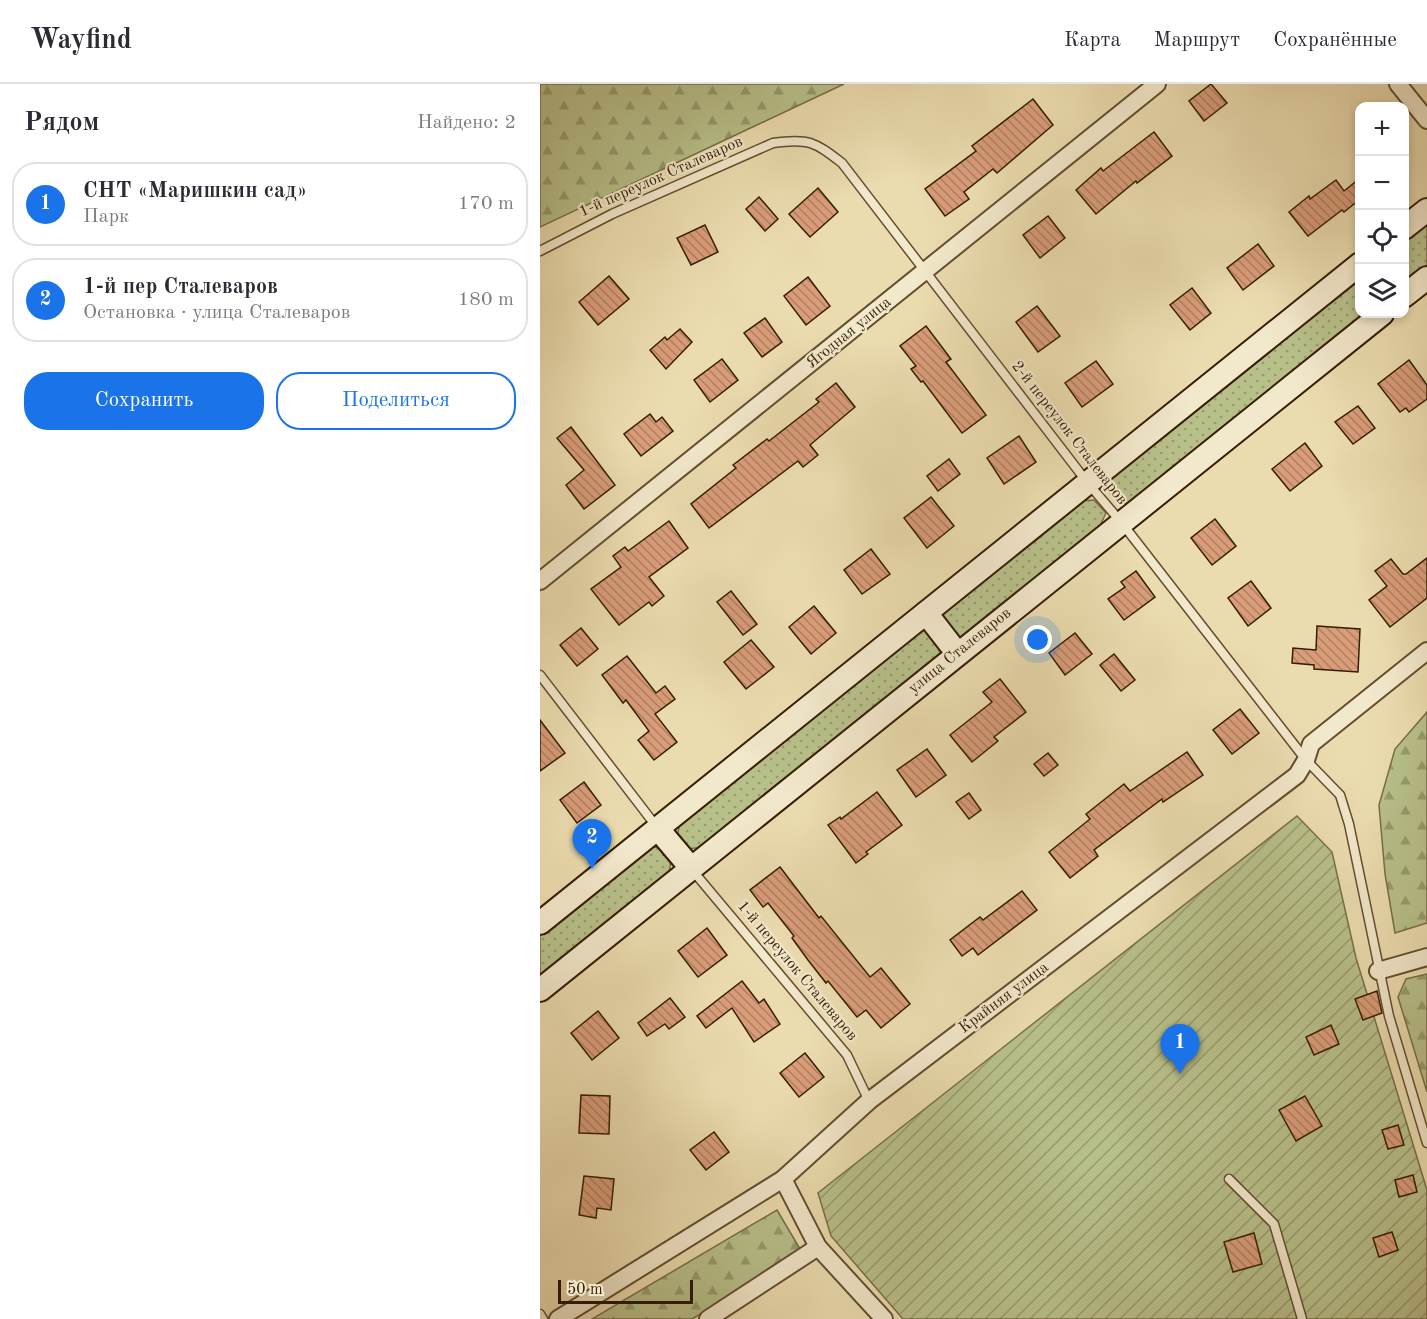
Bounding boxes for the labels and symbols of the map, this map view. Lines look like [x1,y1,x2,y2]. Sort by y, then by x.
street label: 1-й переулок Сталеваров [577,134,745,220]
street label: Ягодная улица [804,294,894,372]
street label: 2-й переулок Сталеваров [1008,358,1130,508]
street label: улица Сталеваров [906,605,1014,697]
your location [1023,625,1052,654]
pin: 2 [572,820,612,869]
street label: 1-й переулок Сталеваров [734,898,860,1044]
street label: Крайняя улица [956,959,1052,1037]
pin: 1 [1160,1024,1200,1074]
scale bar [558,1277,693,1304]

